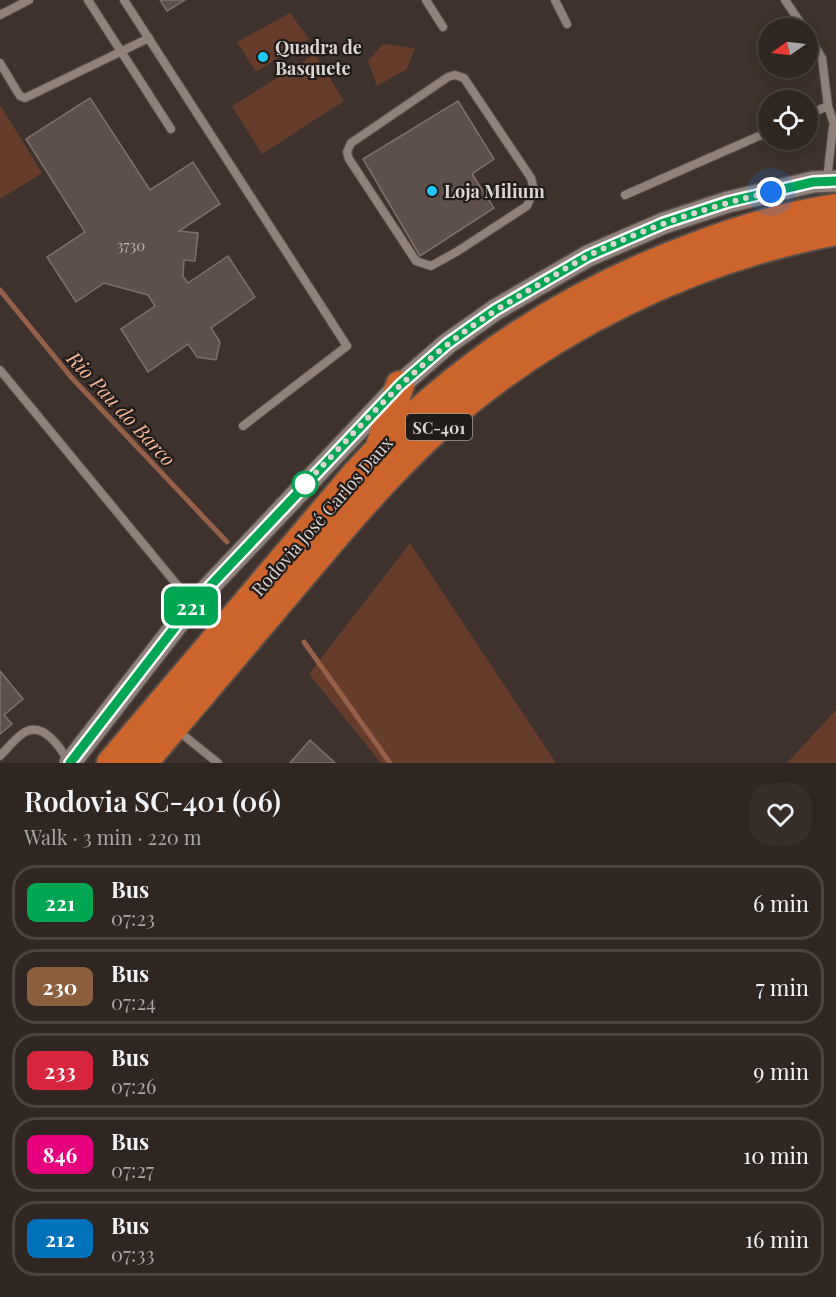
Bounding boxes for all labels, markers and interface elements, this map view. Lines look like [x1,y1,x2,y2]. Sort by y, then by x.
north arrow [758,18,818,78]
map controls [758,18,818,150]
place label: Quadra de Basquete [275,35,362,80]
marker: Quadra de Basquete [256,50,270,64]
button: locate [758,90,818,150]
your location [756,177,786,207]
place label: Loja Milium [444,179,545,203]
marker: Loja Milium [425,184,439,198]
house number: 3730 [117,235,145,255]
water label: Rio Pau do Barco [61,344,182,471]
road number: SC-401 [406,414,472,440]
street label: Rodovia José Carlos Daux [246,431,398,601]
unlabelled marker [292,471,318,497]
line badge: 221 [156,586,225,626]
text: 221 [176,592,206,620]
text: Rodovia SC-401 (06) [24,782,281,819]
button: heart [749,783,812,846]
text: Walk · 3 min · 220 m [24,823,201,850]
text: Bus [111,874,149,904]
text: 221 [45,888,75,916]
text: 6 min [753,888,809,918]
text: 07:23 [111,904,155,931]
text: Bus [111,958,149,988]
text: 230 [43,972,77,1000]
text: 7 min [756,972,809,1002]
text: 07:24 [111,988,156,1015]
text: Bus [111,1042,149,1072]
text: 233 [44,1056,76,1084]
text: 9 min [753,1056,809,1086]
text: 07:26 [111,1072,156,1099]
text: Bus [111,1126,149,1156]
text: 846 [43,1140,77,1168]
text: 10 min [743,1140,809,1170]
text: 07:27 [111,1156,154,1183]
text: Bus [111,1210,149,1240]
text: 212 [45,1224,75,1252]
text: 16 min [745,1224,809,1254]
text: 07:33 [111,1240,154,1267]

